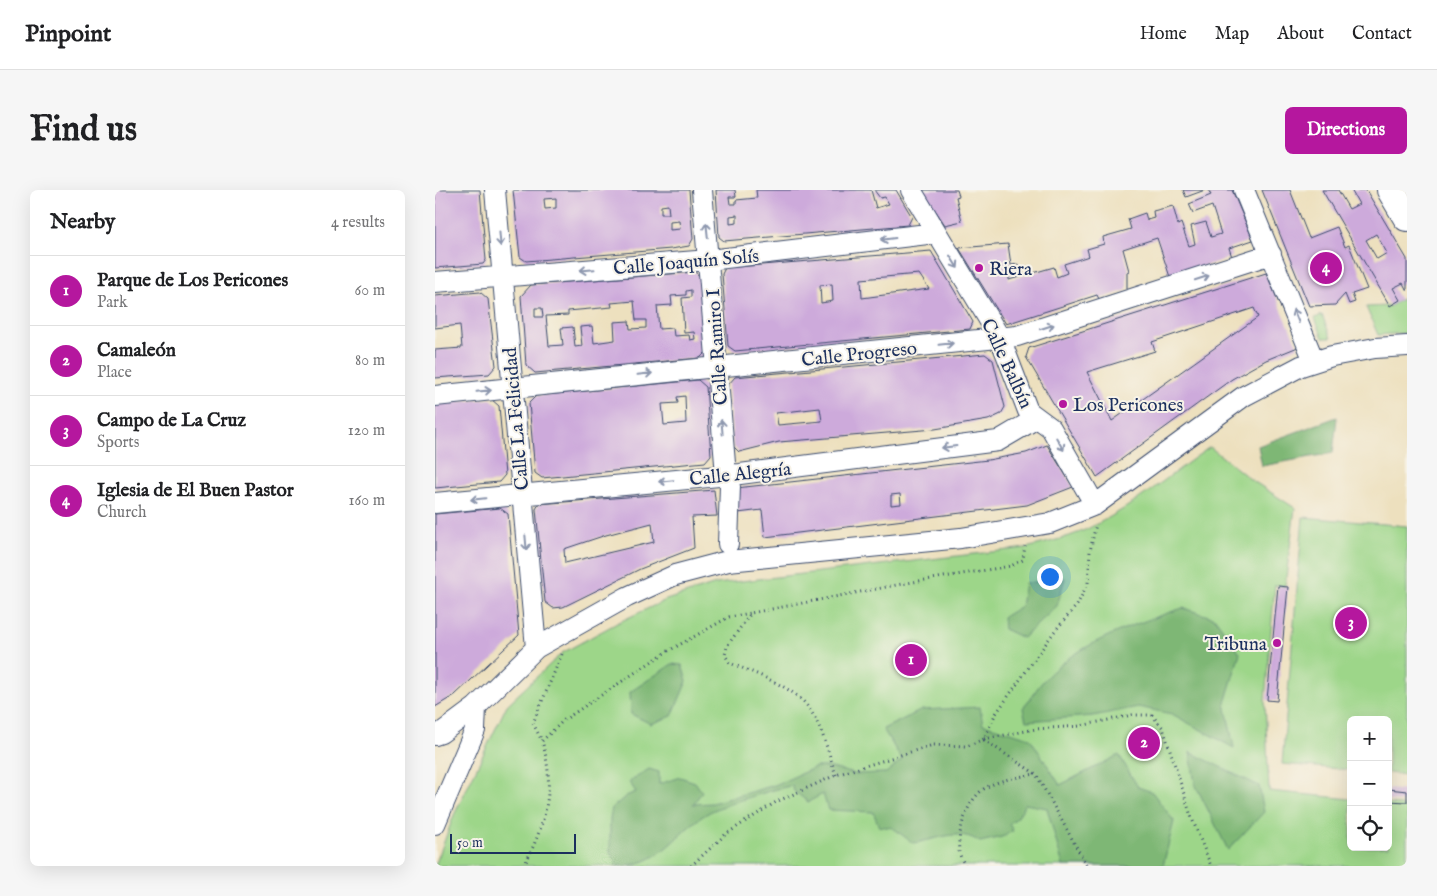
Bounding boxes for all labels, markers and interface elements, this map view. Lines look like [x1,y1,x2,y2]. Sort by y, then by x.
text: Pinpoint [25,19,111,50]
text: Home [1140,23,1187,46]
text: Map [1215,23,1249,46]
text: About [1277,23,1324,46]
text: Contact [1352,23,1412,46]
button: Directions [1285,107,1407,154]
text: Find us [30,108,137,153]
text: Nearby [50,209,115,236]
text: 4 results [331,213,385,233]
one-way arrow [702,222,711,238]
one-way arrow [495,230,504,246]
one-way arrow [880,234,896,244]
street label: Calle Joaquín Solís [612,245,760,281]
pin: 4 [1310,249,1342,287]
one-way arrow [949,254,959,268]
place label: Riera [989,258,1033,282]
marker: Riera [973,262,985,274]
one-way arrow [579,265,595,274]
text: Parque de Los Pericones [97,269,288,293]
one-way arrow [1193,272,1209,282]
text: 1 [63,281,69,301]
text: 60 m [355,281,385,301]
street label: Calle Ramiro I [702,288,734,406]
text: Park [97,293,127,313]
one-way arrow [1291,309,1300,324]
street label: Calle Balbín [975,315,1037,413]
one-way arrow [1038,321,1054,331]
street label: Calle Progreso [800,337,918,373]
text: Camaleón [97,339,176,363]
one-way arrow [938,339,954,349]
street label: Calle La Felicidad [499,346,535,491]
text: 2 [62,351,70,371]
text: 80 m [355,351,385,371]
text: Place [97,363,132,383]
one-way arrow [637,369,653,379]
one-way arrow [475,386,491,396]
place label: Los Pericones [1073,394,1183,418]
marker: Los Pericones [1057,398,1069,410]
text: Campo de La Cruz [97,409,246,433]
one-way arrow [718,419,727,435]
text: 3 [63,421,69,441]
text: 120 m [348,421,385,441]
text: Sports [97,433,139,453]
one-way arrow [1056,437,1066,451]
one-way arrow [942,443,958,453]
street label: Calle Alegría [688,458,793,492]
one-way arrow [659,476,675,486]
text: Iglesia de El Buen Pastor [97,479,294,503]
text: 4 [62,491,70,511]
text: 160 m [349,491,385,511]
one-way arrow [471,494,487,504]
text: Church [97,503,146,523]
one-way arrow [521,535,531,551]
your location [1037,564,1063,590]
pin: 3 [1335,604,1367,642]
place label: Tribuna [1204,633,1268,657]
marker: Tribuna [1271,637,1283,649]
pin: 1 [895,641,927,679]
map controls [1347,716,1392,851]
button: + [1347,716,1392,761]
pin: 2 [1128,724,1160,762]
button: − [1347,761,1392,806]
button: locate [1347,806,1392,851]
scale bar [450,831,576,854]
text: 50 m [457,834,483,852]

